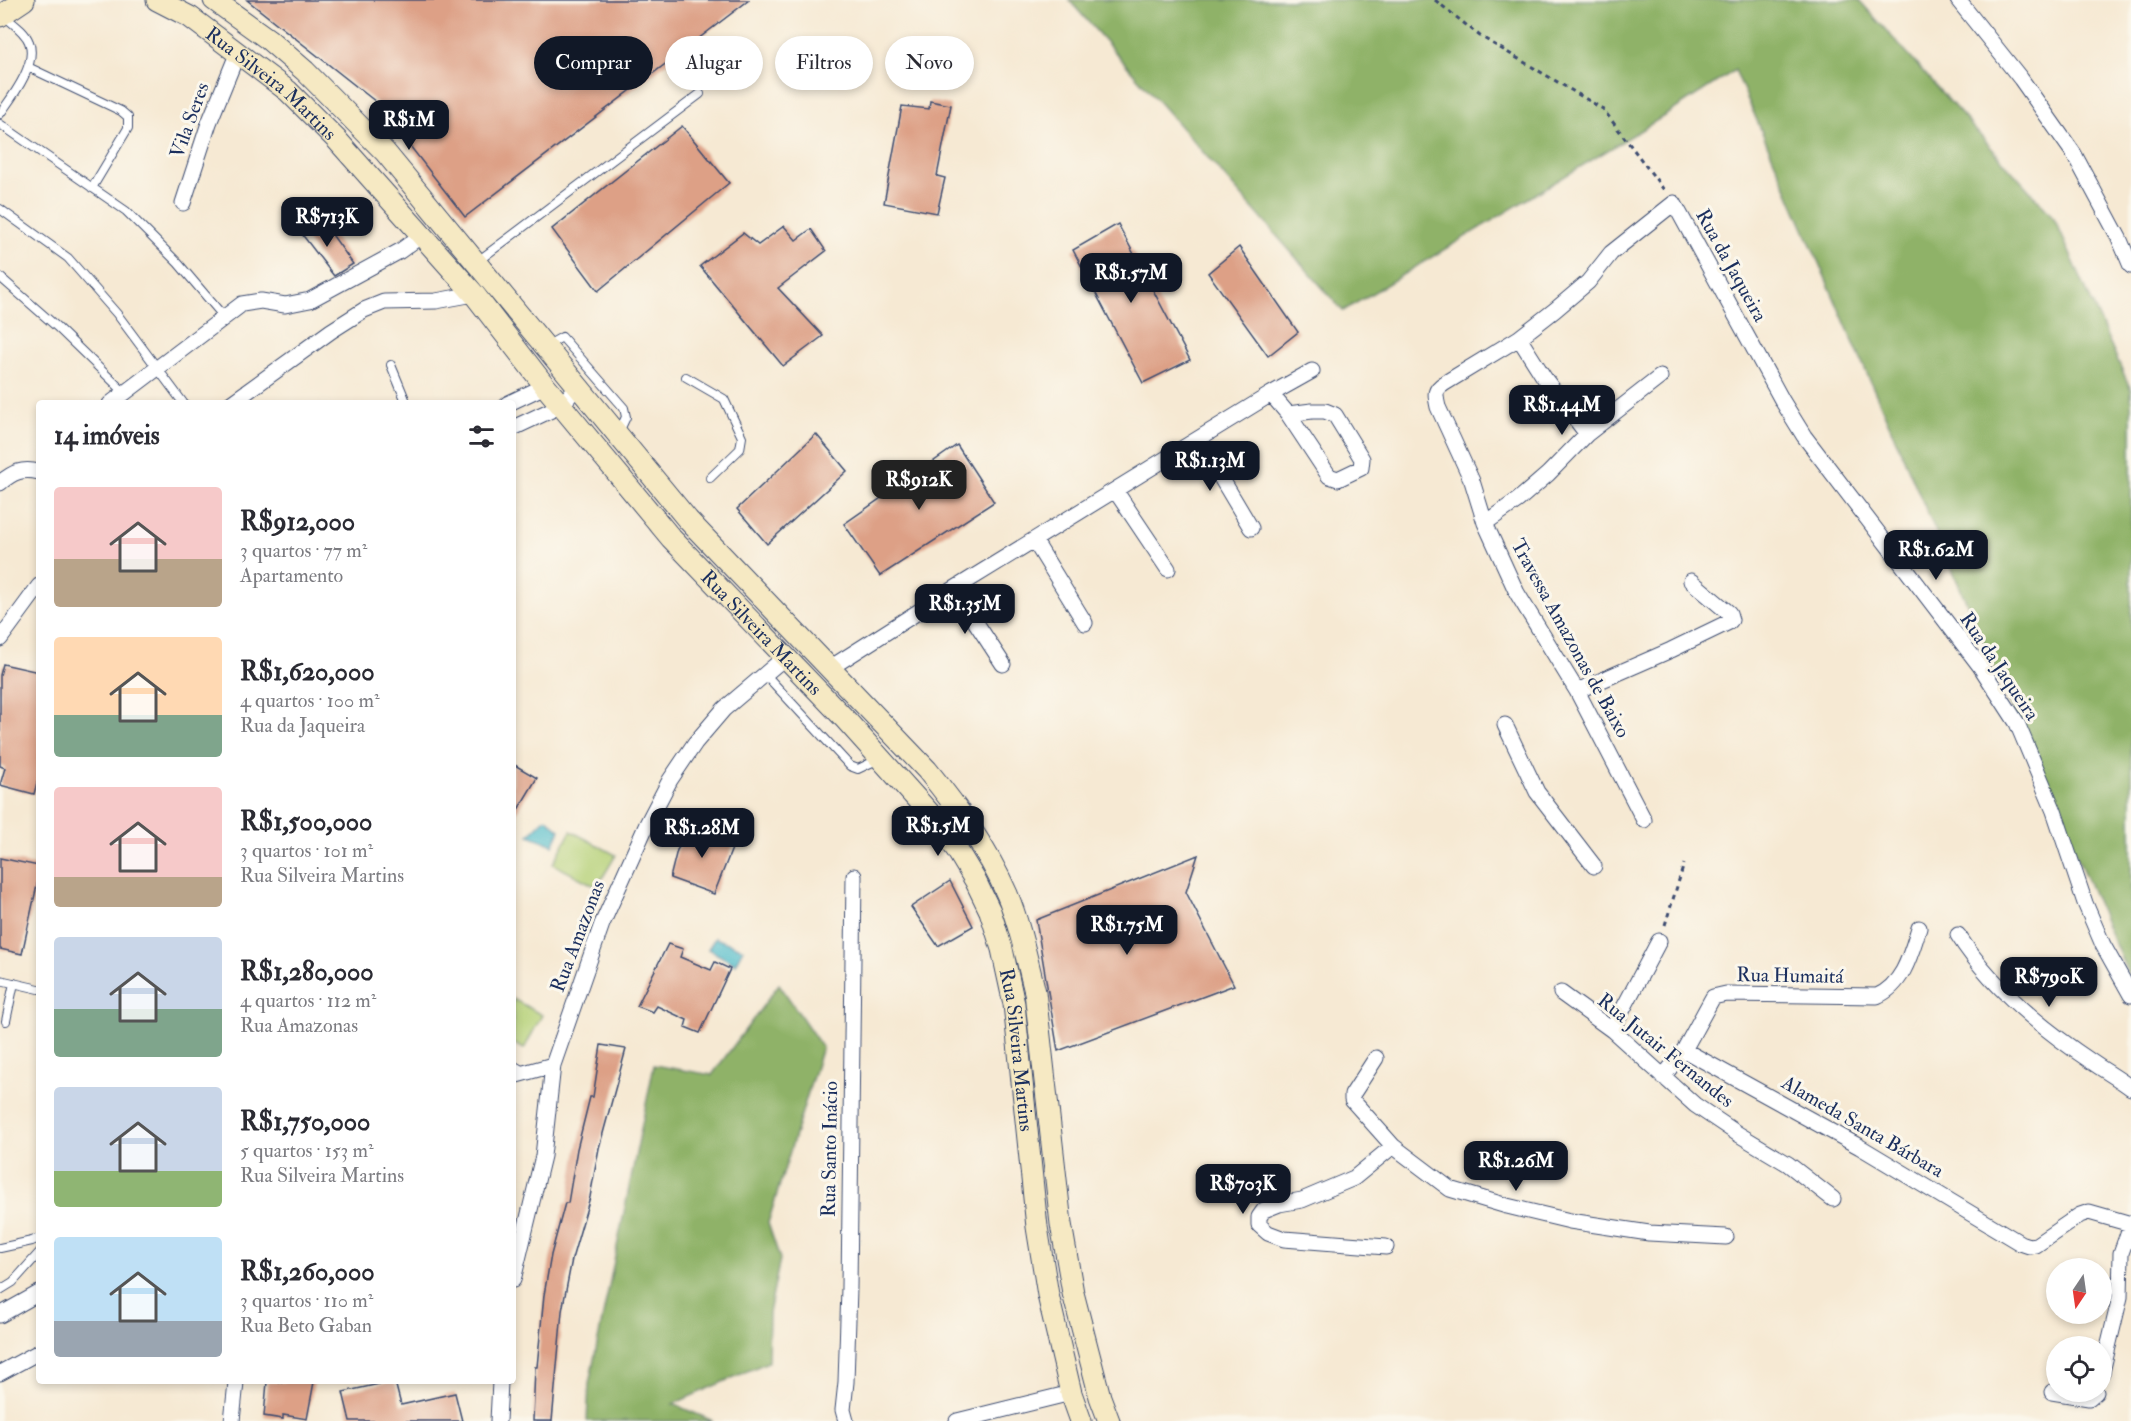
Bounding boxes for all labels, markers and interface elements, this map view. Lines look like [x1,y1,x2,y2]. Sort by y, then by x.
street label: Rua Silveira Martins [200,21,342,146]
chip: Comprar [534,36,653,90]
chip: Alugar [665,36,763,90]
chip: Filtros [775,36,873,90]
chip: Novo [885,36,974,90]
street label: Vila Seres [164,79,215,162]
pin: R$1M [373,100,445,151]
text: R$1M [383,107,435,132]
pin: R$713K [278,197,376,248]
text: R$713K [295,204,359,229]
street label: Rua da Jaqueira [1690,204,1773,327]
pin: R$1.57M [1076,253,1186,304]
text: R$1.57M [1094,260,1168,285]
pin: R$1.44M [1507,385,1617,436]
text: R$1.44M [1523,392,1601,417]
text: 14 imóveis [54,420,160,452]
icon: filters [465,420,498,453]
pin: R$1.13M [1155,441,1265,492]
text: R$1.13M [1175,448,1245,473]
pin: R$912K [870,460,968,511]
text: R$912K [885,467,953,492]
text: R$912,000 [240,506,355,538]
icon: home [102,511,174,583]
pin: R$1.62M [1881,530,1991,581]
street label: Travessa Amazonas de Baixo [1505,534,1636,742]
text: R$1.62M [1898,537,1974,562]
text: 3 quartos · 77 m² [240,538,367,563]
text: Apartamento [240,563,343,588]
street label: Rua Silveira Martins [695,565,827,701]
pin: R$1.35M [910,584,1020,635]
text: R$1.35M [929,591,1001,616]
street label: Rua da Jaqueira [1954,607,2045,726]
text: R$1,620,000 [240,656,375,688]
icon: home [102,661,174,733]
text: 4 quartos · 100 m² [240,688,380,713]
text: Rua da Jaqueira [240,713,365,738]
text: R$1,500,000 [240,806,372,838]
pin: R$1.5M [889,806,987,857]
pin: R$1.28M [647,808,757,859]
icon: home [102,811,174,883]
text: R$1.5M [906,813,970,838]
text: R$1.28M [664,815,740,840]
text: 3 quartos · 101 m² [240,838,373,863]
text: Rua Silveira Martins [240,863,404,888]
street label: Rua Amazonas [545,876,610,996]
pin: R$1.75M [1072,905,1182,956]
text: R$1.75M [1090,912,1164,937]
text: R$1,280,000 [240,956,374,988]
pin: R$790K [2000,957,2098,1008]
icon: home [102,961,174,1033]
street label: Rua Humaitá [1736,962,1845,989]
text: R$790K [2014,964,2084,989]
street label: Rua Silveira Martins [994,966,1039,1133]
text: 4 quartos · 112 m² [240,988,376,1013]
street label: Rua Jutair Fernandes [1592,988,1739,1113]
text: Rua Amazonas [240,1013,358,1038]
street label: Alameda Santa Bárbara [1776,1069,1949,1183]
street label: Rua Santo Inácio [816,1081,843,1217]
text: R$1,750,000 [240,1106,370,1138]
icon: home [102,1111,174,1183]
text: 5 quartos · 153 m² [240,1138,374,1163]
pin: R$1.26M [1461,1141,1571,1192]
text: R$1.26M [1478,1148,1554,1173]
text: Rua Silveira Martins [240,1163,404,1188]
pin: R$703K [1194,1164,1292,1215]
text: R$703K [1210,1171,1276,1196]
text: R$1,260,000 [240,1256,375,1288]
north arrow [2046,1258,2112,1324]
map controls [2046,1258,2112,1402]
icon: home [102,1261,174,1333]
text: 3 quartos · 110 m² [240,1288,373,1313]
text: Rua Beto Gaban [240,1313,372,1338]
button: locate [2046,1336,2112,1402]

